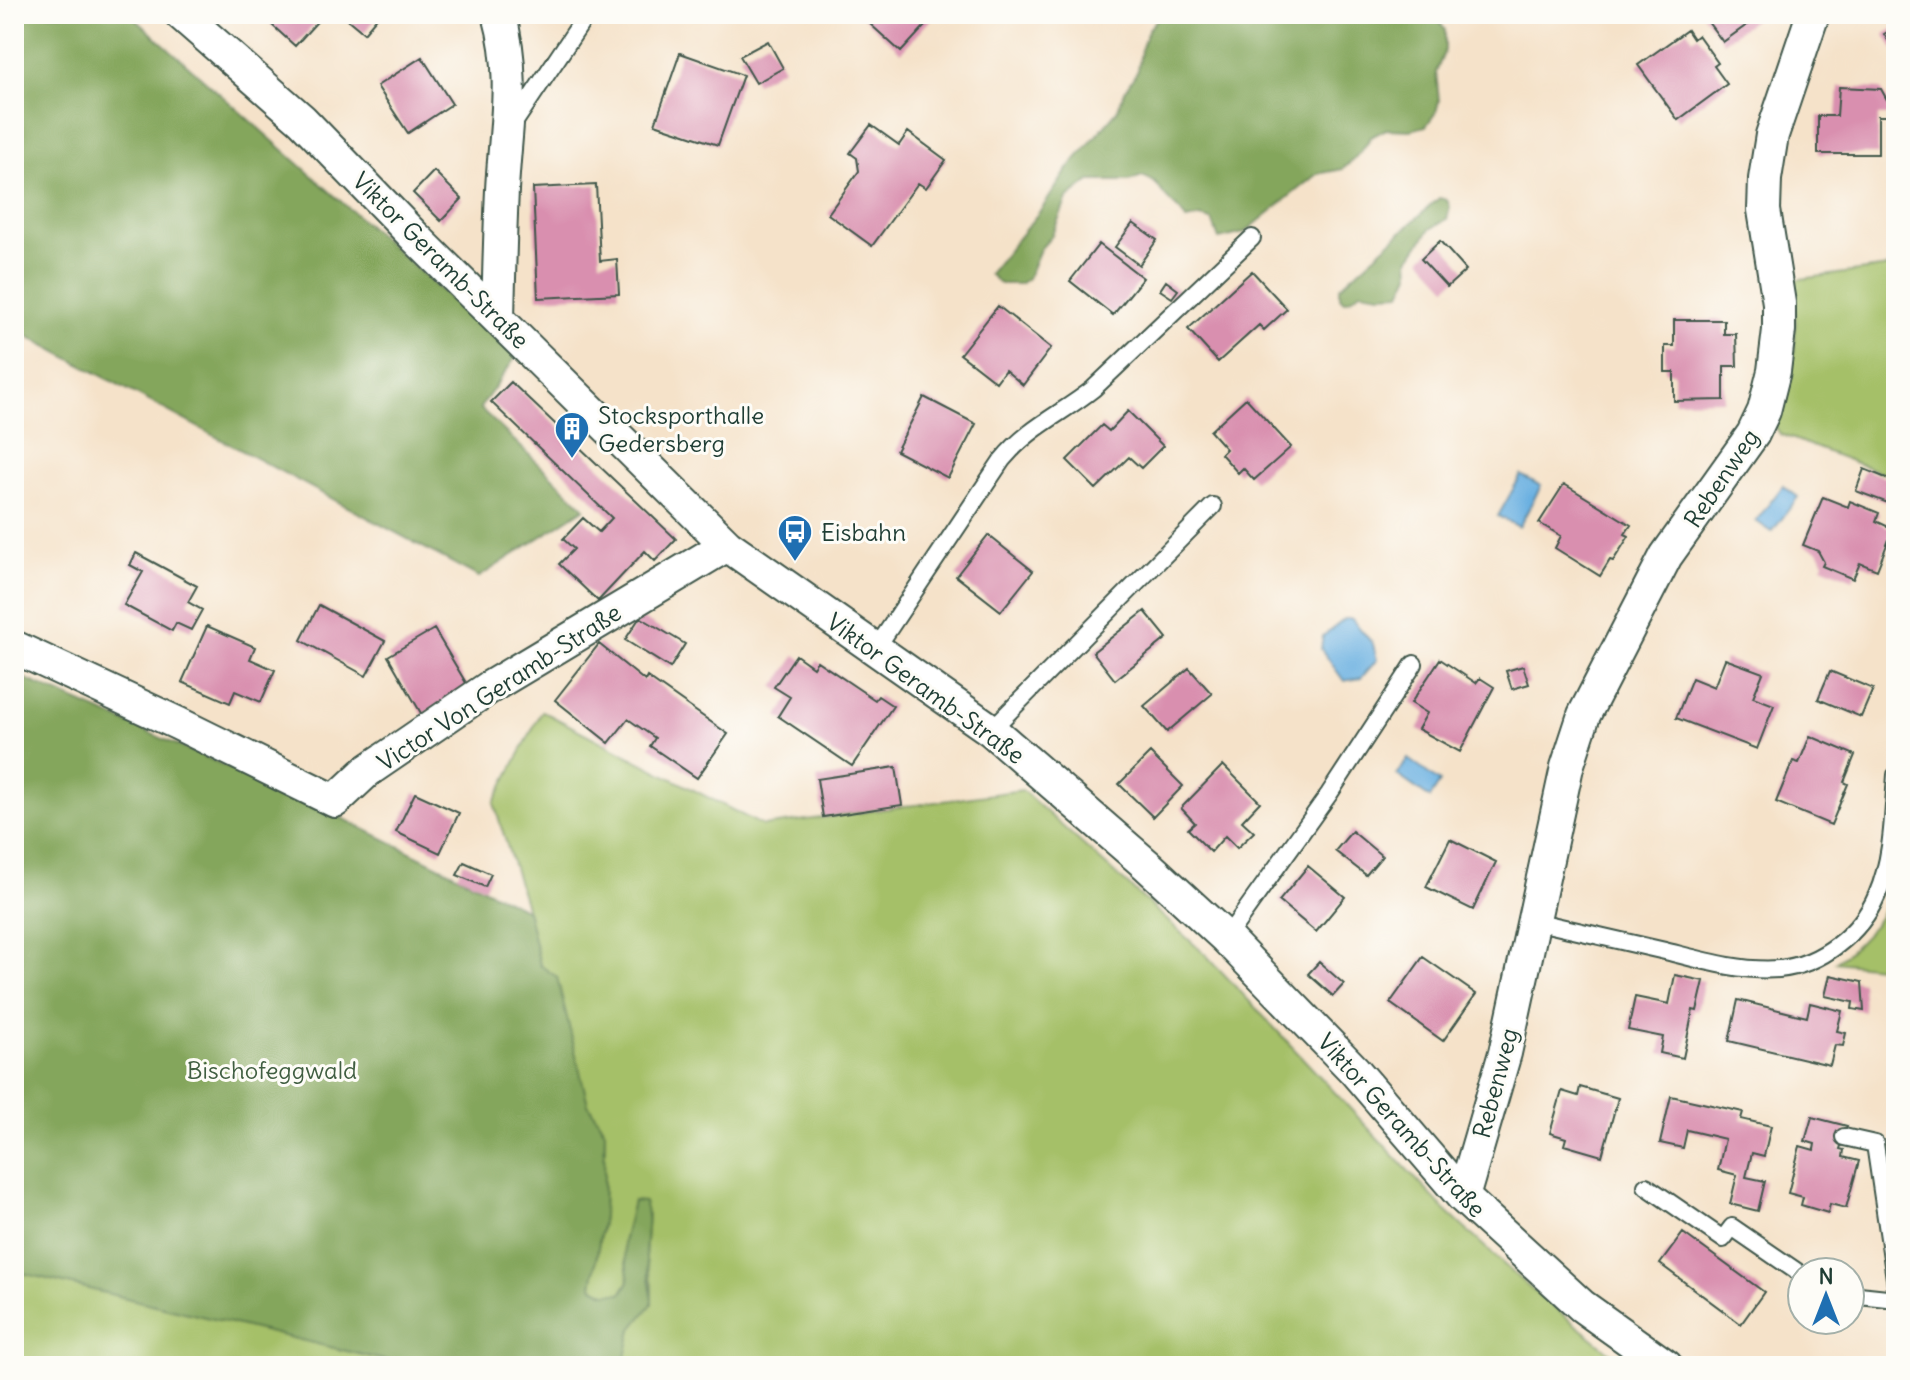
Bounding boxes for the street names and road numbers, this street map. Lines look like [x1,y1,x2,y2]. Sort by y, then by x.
street label: Viktor Geramb-Straße [346,165,536,355]
street label: Rebenweg [1677,423,1765,533]
street label: Victor Von Geramb-Straße [372,597,626,777]
street label: Viktor Geramb-Straße [821,606,1031,770]
street label: Rebenweg [1466,1025,1524,1141]
street label: Viktor Geramb-Straße [1311,1027,1493,1223]

